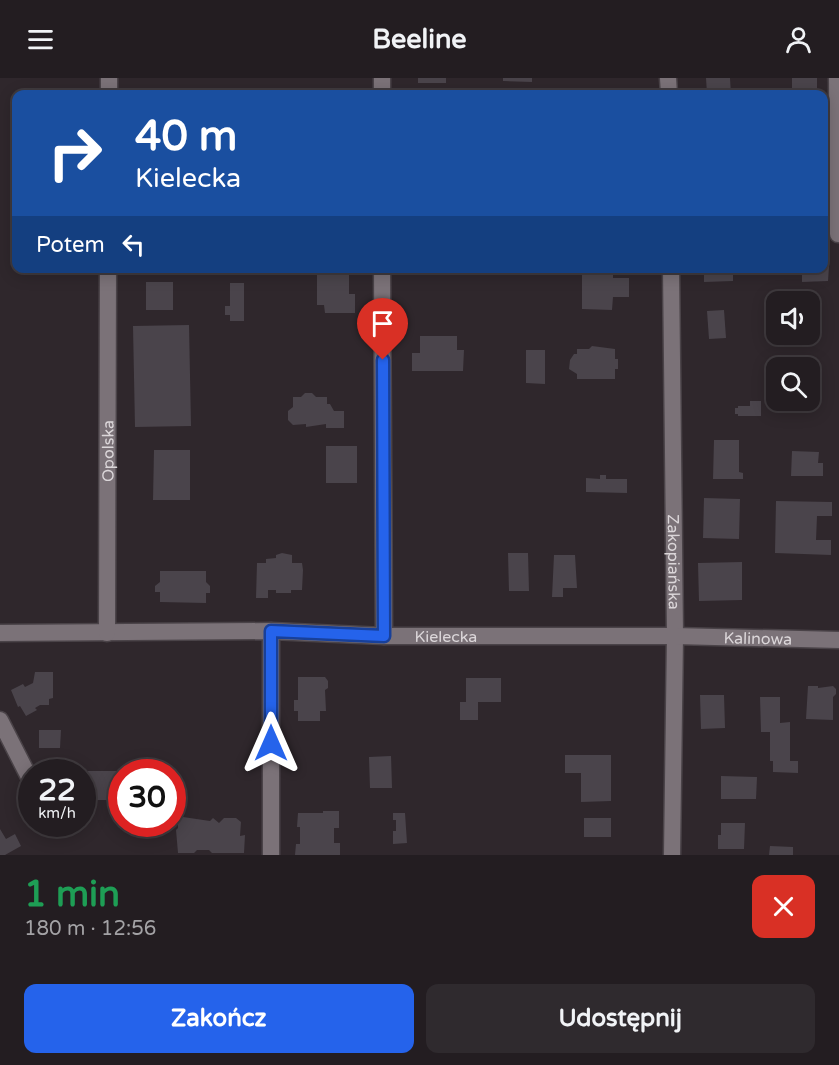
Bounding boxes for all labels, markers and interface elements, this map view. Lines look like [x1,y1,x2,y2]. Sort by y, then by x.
icon: menu [24,23,57,56]
text: Beeline [372,23,467,56]
icon: person [782,23,815,56]
text: 40 m [135,111,237,162]
icon: right [36,114,114,192]
text: Kielecka [135,162,241,195]
icon: left [117,228,150,261]
text: Potem [36,232,105,258]
map controls [766,291,820,411]
button: sound [766,291,820,345]
pin [357,298,408,360]
icon: arrive [366,307,399,340]
button: search [766,357,820,411]
street label: Opolska [98,420,119,482]
street label: Zakopiańska [663,514,684,610]
street label: Kielecka [414,627,477,647]
street label: Kalinowa [723,628,792,650]
position arrow [239,711,303,775]
speed limit sign: 30 [108,759,186,837]
text: 22 [38,772,76,809]
text: km/h [38,804,76,822]
text: 1 min [24,873,120,916]
button: close [752,875,815,938]
text: 180 m · 12:56 [24,917,156,941]
button: Zakończ [24,984,414,1053]
button: Udostępnij [426,984,815,1053]

